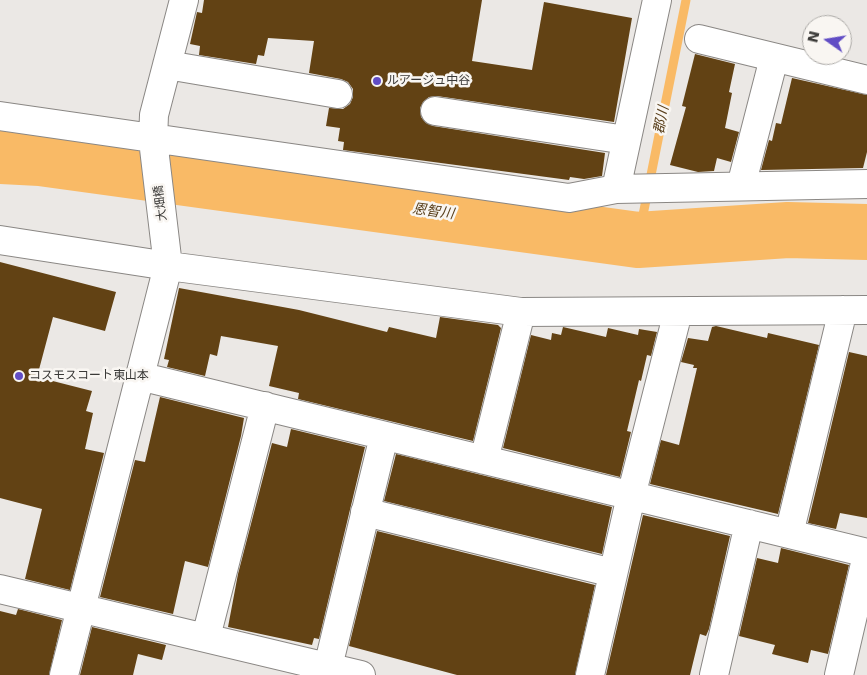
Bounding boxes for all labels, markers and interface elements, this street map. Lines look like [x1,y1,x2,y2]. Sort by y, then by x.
north arrow [802,15,852,65]
text: N [804,29,822,44]
place label: ルアージュ中谷 [387,74,470,88]
marker: ルアージュ中谷 [371,75,383,87]
water label: 郡川 [651,105,673,135]
street label: 大畑橋 [152,184,170,222]
water label: 恩智川 [411,201,455,223]
place label: コスモスコート東山本 [29,369,149,383]
marker: コスモスコート東山本 [13,370,25,382]

